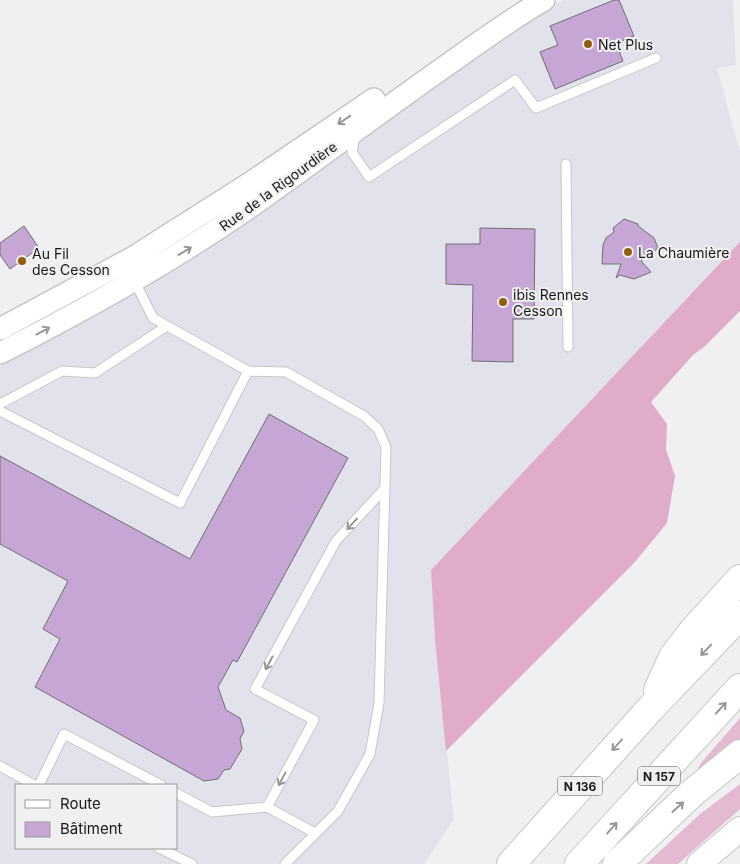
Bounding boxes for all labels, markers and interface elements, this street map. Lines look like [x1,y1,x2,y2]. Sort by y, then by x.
place label: Net Plus [598,36,653,53]
marker: Net Plus [582,38,594,50]
one-way arrow [337,115,351,125]
street label: Rue de la Rigourdière [216,138,340,234]
place label: La Chaumière [638,244,729,261]
place label: Au Fil des Cesson [32,245,110,278]
one-way arrow [177,245,191,255]
marker: La Chaumière [622,246,634,258]
marker: Au Fil des Cesson [16,255,28,267]
place label: ibis Rennes Cesson [513,286,589,319]
marker: ibis Rennes Cesson [497,296,509,308]
one-way arrow [36,326,51,336]
one-way arrow [346,518,358,531]
one-way arrow [700,644,712,656]
one-way arrow [264,656,274,670]
one-way arrow [715,702,727,714]
one-way arrow [611,738,623,751]
road number: N 157 [638,766,680,786]
one-way arrow [277,771,286,786]
road number: N 136 [558,776,602,796]
legend [15,784,178,849]
text: Route [60,794,101,813]
one-way arrow [671,801,684,813]
text: Bâtiment [60,819,123,838]
one-way arrow [606,821,618,834]

